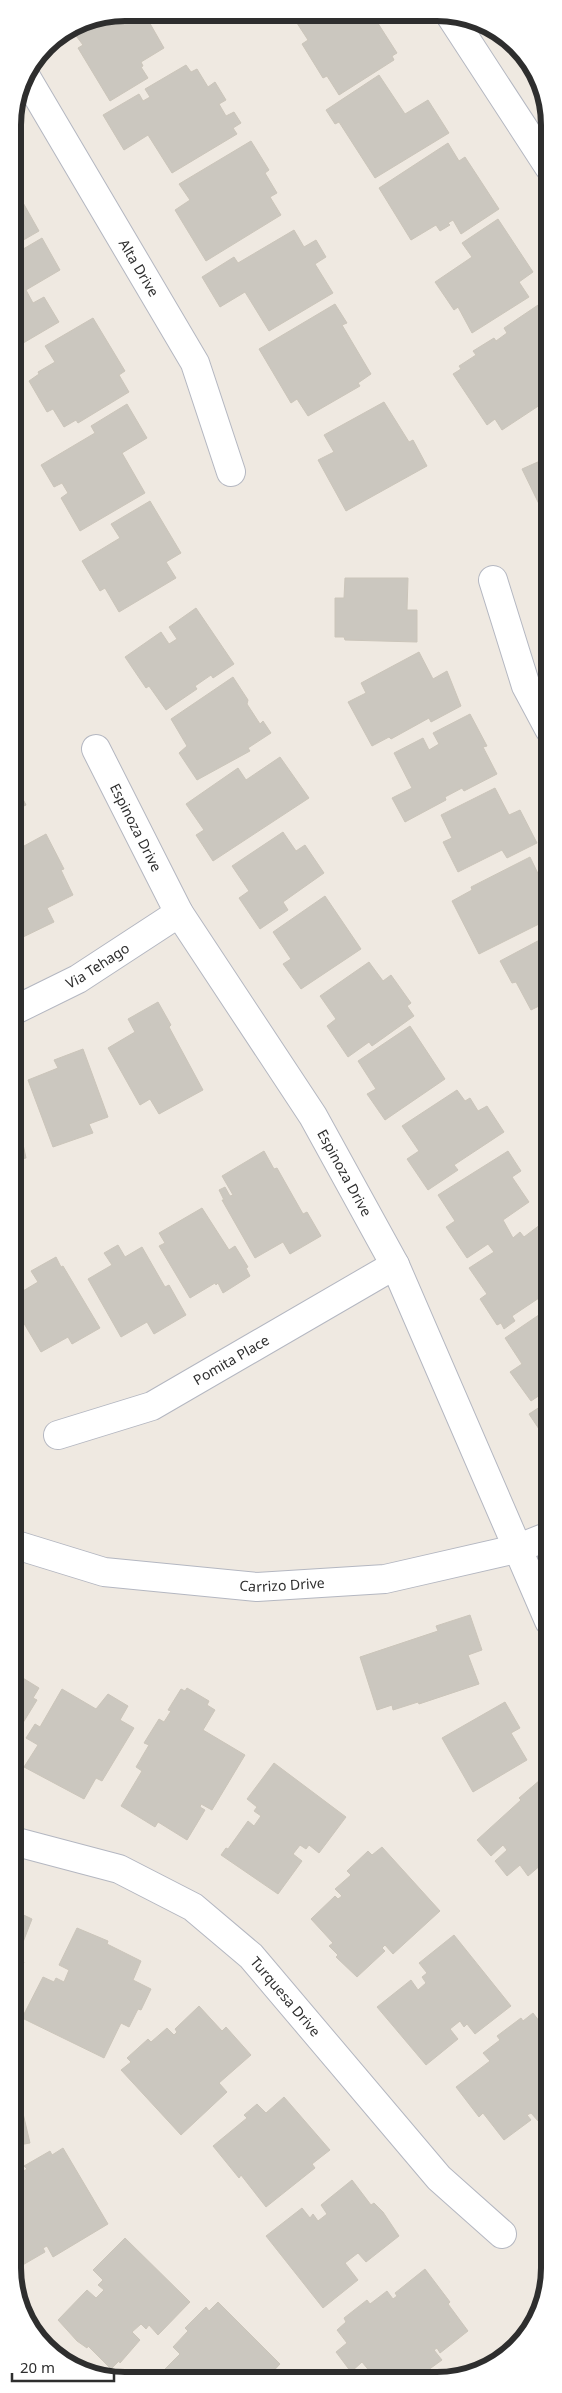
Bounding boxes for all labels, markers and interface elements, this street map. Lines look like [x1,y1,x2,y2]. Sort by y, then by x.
street label: Alta Drive [115,235,164,300]
street label: Espinoza Drive [106,780,167,875]
street label: Via Tehago [62,938,133,993]
street label: Espinoza Drive [313,1126,376,1220]
street label: Pomita Place [190,1330,273,1389]
street label: Carrizo Drive [239,1573,325,1596]
street label: Turquesa Drive [246,1952,325,2040]
scale bar [12,2350,115,2382]
text: 20 m [20,2357,55,2377]

